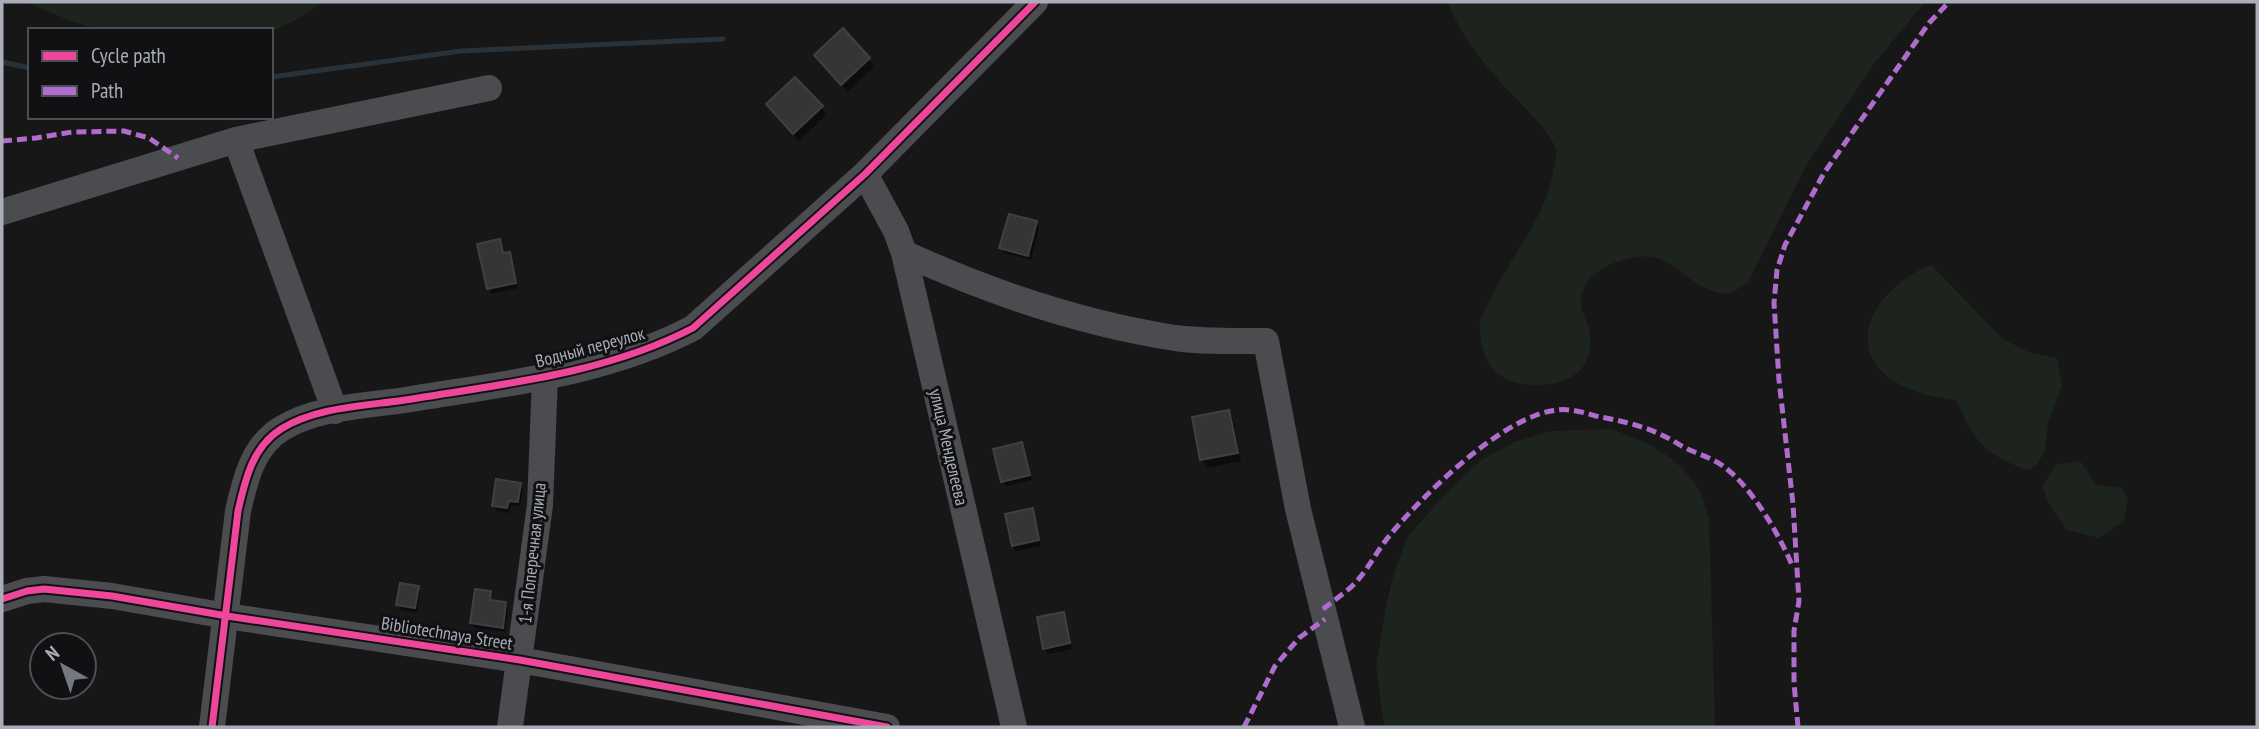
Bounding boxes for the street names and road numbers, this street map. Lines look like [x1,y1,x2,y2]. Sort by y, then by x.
street label: Водный переулок [533,321,647,373]
street label: улица Менделеева [924,386,974,508]
street label: 1-я Поперечная улица [513,481,551,625]
street label: Bibliotechnaya Street [380,611,514,655]

